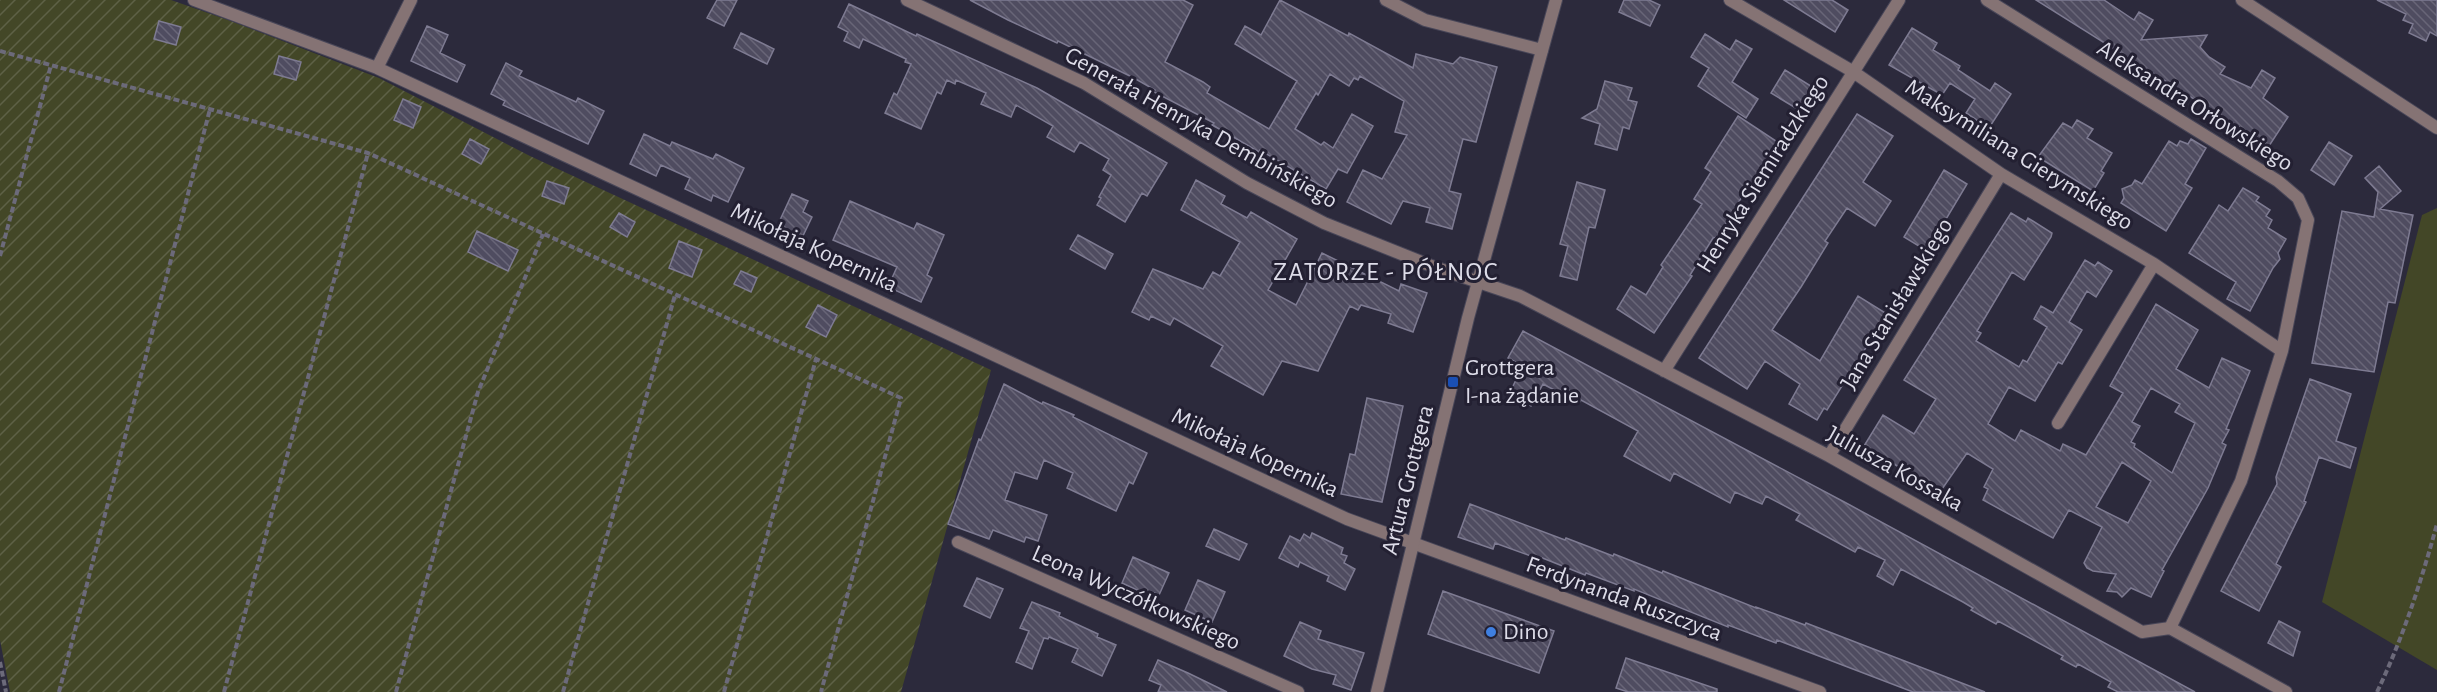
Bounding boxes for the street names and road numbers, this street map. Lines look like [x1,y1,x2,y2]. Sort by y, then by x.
street label: Aleksandra Orłowskiego [2093,36,2297,176]
street label: Generała Henryka Dembińskiego [1061,43,1341,213]
street label: Henryka Siemiradzkiego [1692,71,1834,277]
street label: Maksymiliana Gierymskiego [1901,75,2137,235]
street label: Mikołaja Kopernika [727,199,901,297]
street label: Jana Stanisławskiego [1836,214,1958,394]
street label: Artura Grottgera [1378,403,1438,557]
street label: Mikołaja Kopernika [1168,404,1342,502]
street label: Juliusza Kossaka [1823,422,1967,516]
street label: Leona Wyczółkowskiego [1028,541,1244,655]
street label: Ferdynanda Ruszczyca [1523,552,1725,646]

